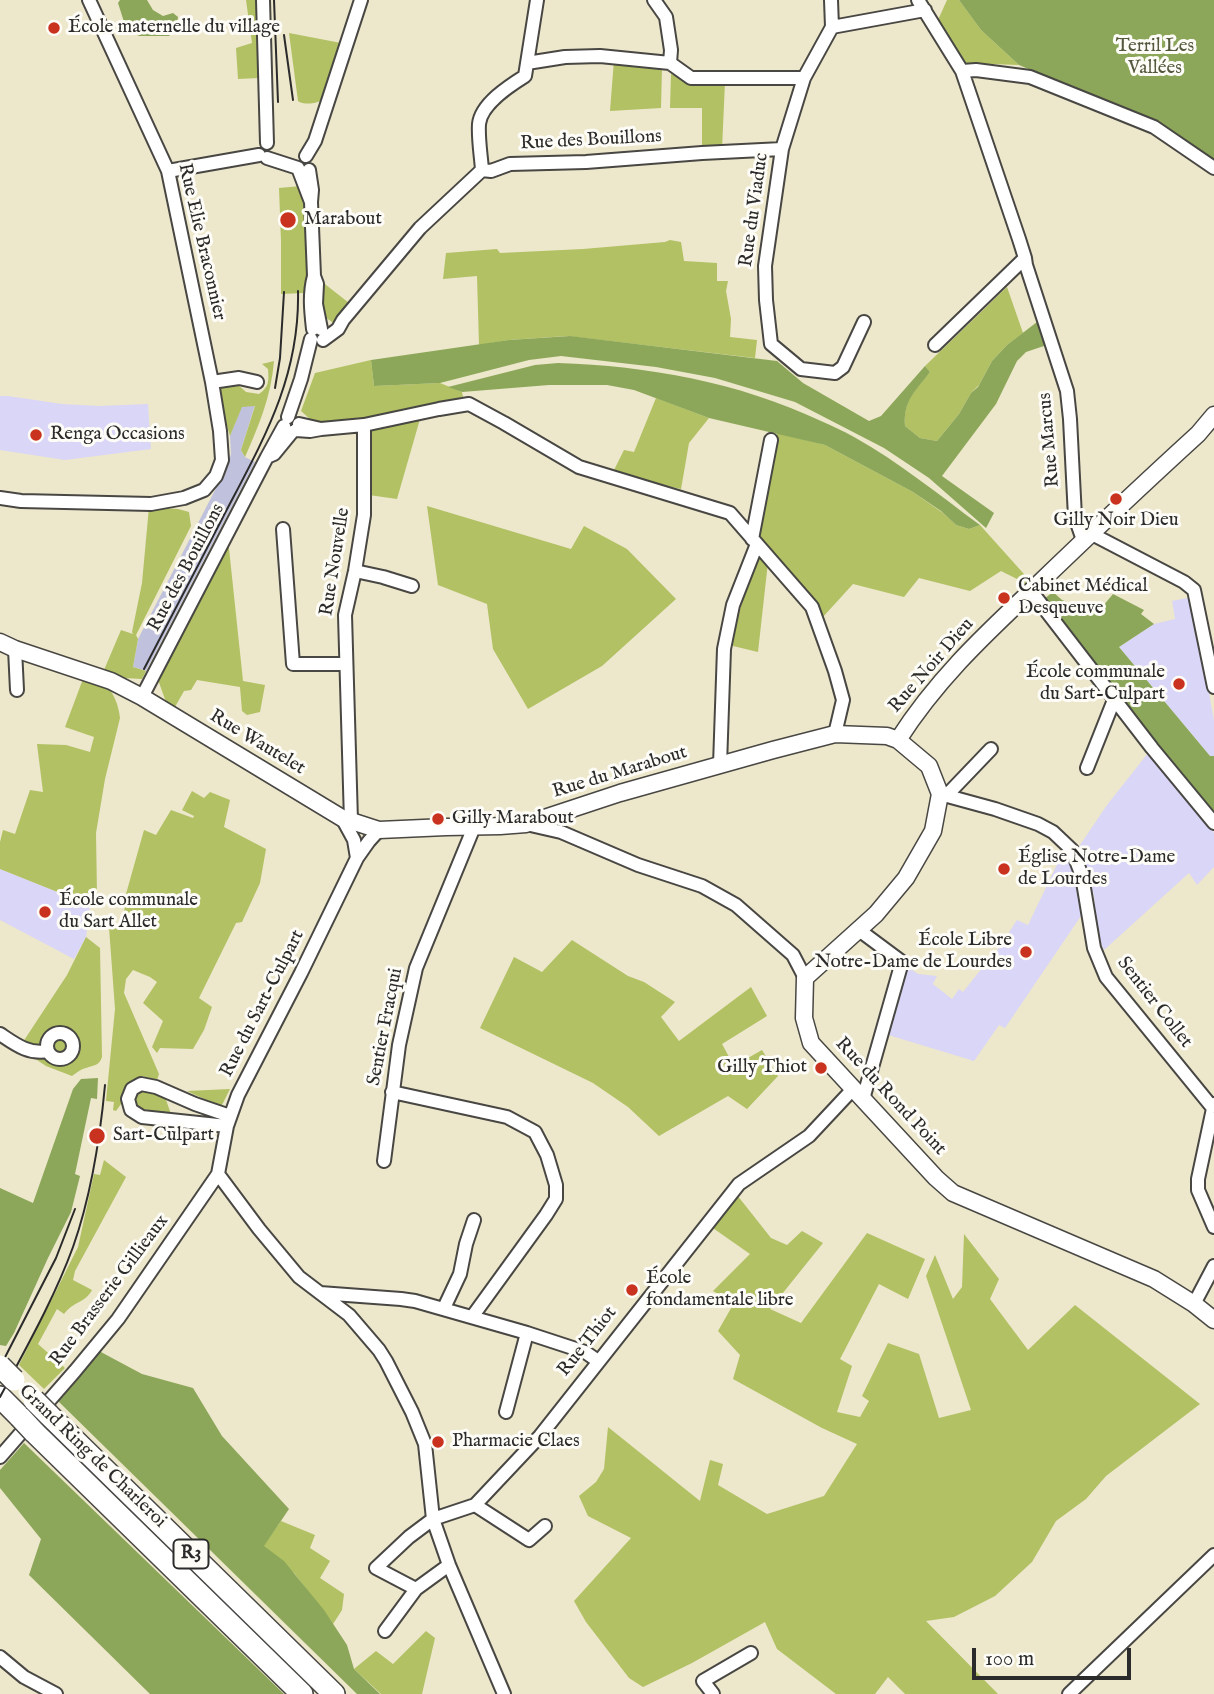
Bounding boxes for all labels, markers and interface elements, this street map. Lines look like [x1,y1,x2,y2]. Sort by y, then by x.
place label: École maternelle du village [68,17,280,39]
marker: École maternelle du village [46,20,62,36]
park label: Terril Les Vallées [1116,36,1194,80]
street label: Rue des Bouillons [520,126,662,156]
street label: Rue du Viaduc [736,151,774,269]
street label: Rue Elie Braconnier [172,161,230,323]
place label: Marabout [304,209,382,231]
marker: Marabout [278,210,298,230]
street label: Rue Marcus [1035,392,1065,488]
place label: Renga Occasions [50,424,185,446]
marker: Renga Occasions [28,427,44,443]
marker: Gilly Noir Dieu [1108,491,1124,507]
street label: Rue des Bouillons [144,500,230,636]
street label: Rue Nouvelle [316,506,356,618]
place label: Gilly Noir Dieu [1054,510,1178,532]
place label: Cabinet Médical Desqueuve [1018,576,1148,620]
marker: Cabinet Médical Desqueuve [996,590,1012,606]
street label: Rue Noir Dieu [885,614,979,718]
place label: École communale du Sart-Culpart [1026,662,1165,706]
marker: École communale du Sart-Culpart [1171,676,1187,692]
street label: Rue Wautelet [205,706,309,780]
street label: Rue du Marabout [550,742,690,804]
place label: Gilly Marabout [452,808,574,830]
marker: Gilly Marabout [430,811,446,827]
place label: Église Notre-Dame de Lourdes [1018,847,1175,891]
marker: Église Notre-Dame de Lourdes [996,861,1012,877]
place label: École communale du Sart Allet [59,890,198,934]
marker: École communale du Sart Allet [37,904,53,920]
street label: Rue du Sart-Culpart [216,927,310,1081]
place label: École Libre Notre-Dame de Lourdes [815,930,1012,974]
marker: École Libre Notre-Dame de Lourdes [1018,944,1034,960]
street label: Sentier Collet [1111,953,1197,1053]
street label: Sentier Fracqui [363,966,409,1088]
street label: Rue du Rond Point [830,1033,950,1161]
place label: Gilly Thiot [717,1057,807,1079]
marker: Gilly Thiot [813,1060,829,1076]
place label: Sart-Culpart [113,1125,214,1147]
marker: Sart-Culpart [87,1126,107,1146]
street label: Rue Brasserie Gillieaux [46,1211,174,1371]
place label: École fondamentale libre [646,1268,794,1312]
marker: École fondamentale libre [624,1282,640,1298]
street label: Rue Thiot [554,1302,622,1382]
street label: Grand Ring de Charleroi [13,1380,171,1534]
place label: Pharmacie Claes [452,1431,580,1453]
marker: Pharmacie Claes [430,1434,446,1450]
road number: R3 [174,1540,208,1568]
scale bar [976,1634,1135,1678]
text: 100 m [985,1646,1034,1673]

